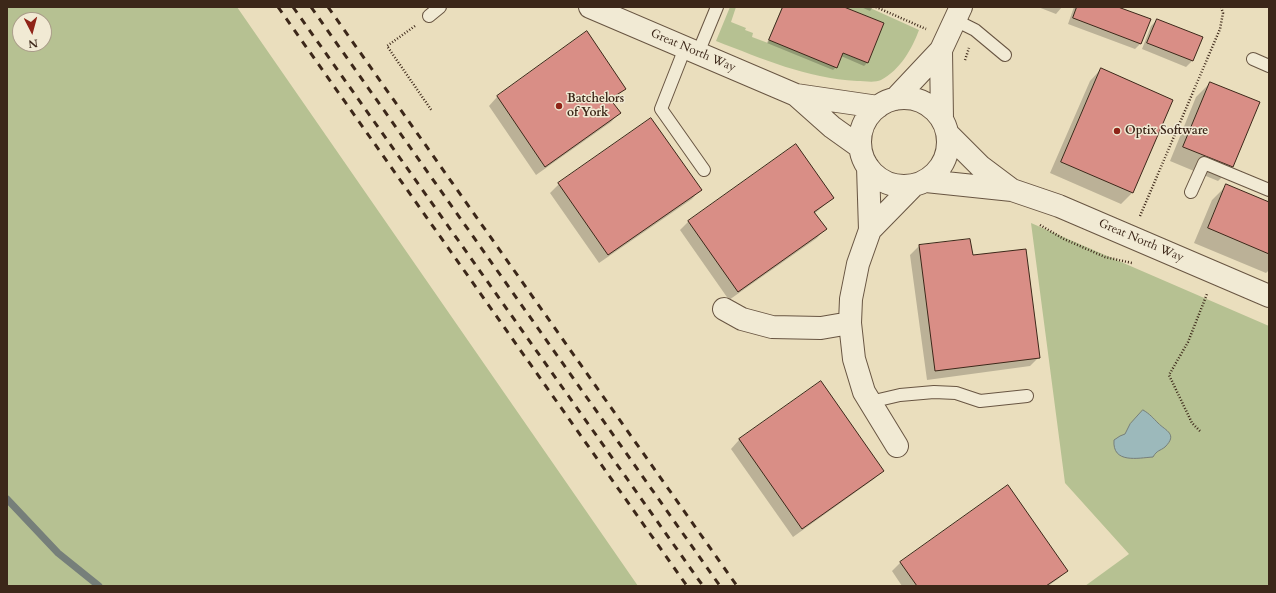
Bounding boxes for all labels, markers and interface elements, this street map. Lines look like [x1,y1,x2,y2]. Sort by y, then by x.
north arrow [12,12,52,52]
street label: Great North Way [648,27,738,75]
text: N [28,35,39,51]
place label: Batchelors of York [567,92,624,120]
marker: Batchelors of York [554,101,564,111]
place label: Optix Software [1125,124,1208,138]
marker: Optix Software [1112,126,1122,136]
street label: Great North Way [1096,217,1186,265]

